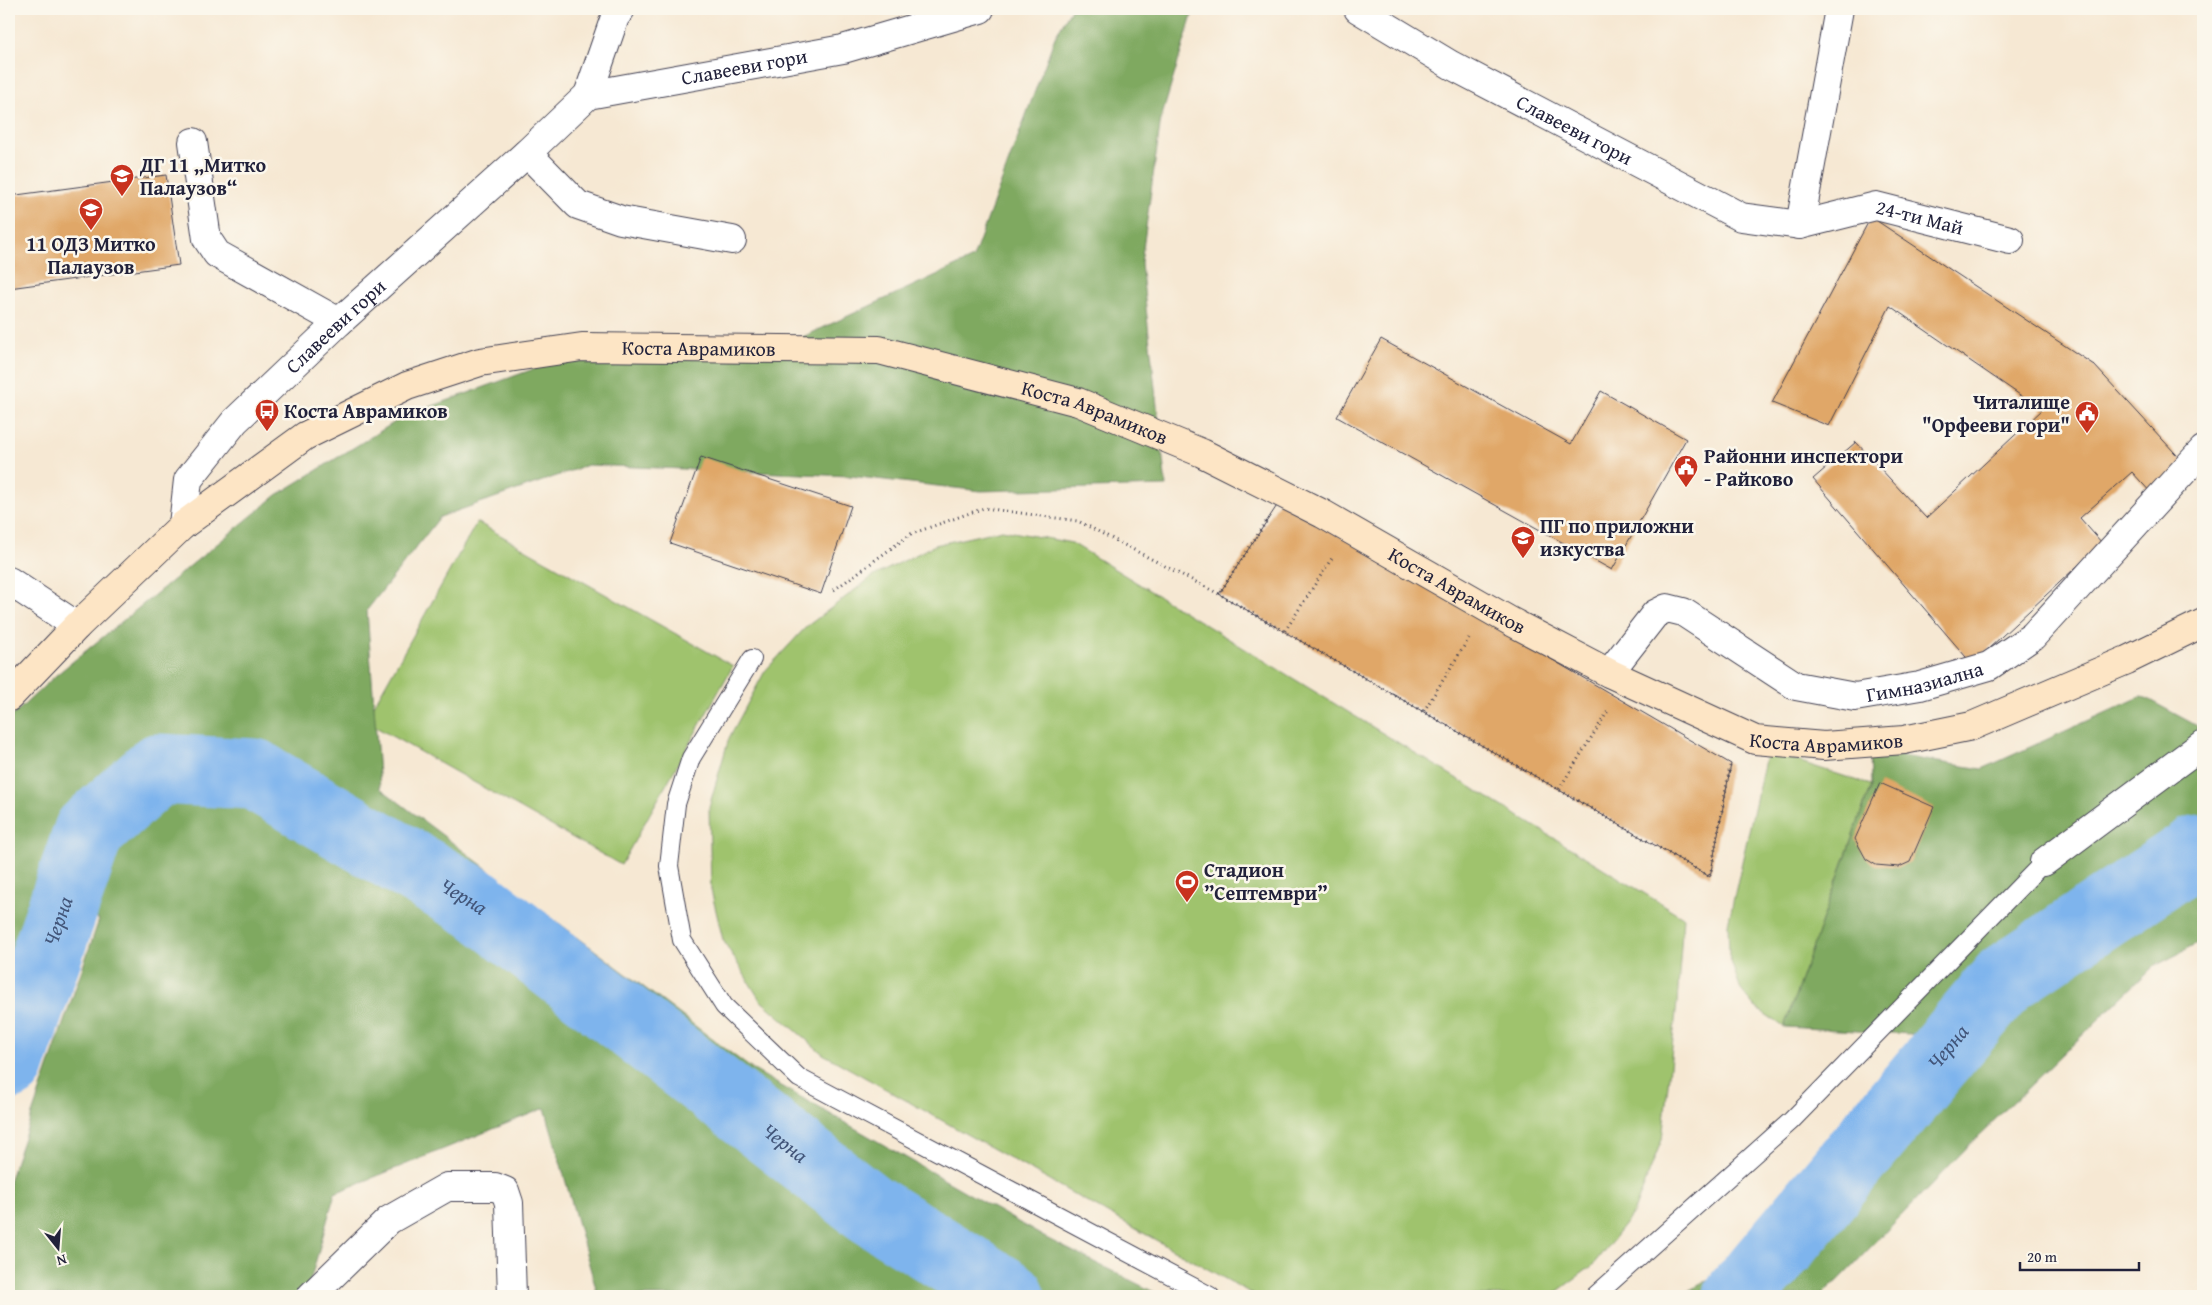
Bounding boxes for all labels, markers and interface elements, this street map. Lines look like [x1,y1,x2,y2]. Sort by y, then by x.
street label: Славееви гори [679,41,810,92]
street label: Славееви гори [1512,87,1638,172]
place label: ДГ 11 „Митко Палаузов“ [139,150,267,202]
school or university icon: ДГ 11 „Митко Палаузов“ [109,163,135,197]
street label: 24-ти Май [1873,192,1967,242]
school or university icon: 11 ОДЗ Митко Палаузов [78,197,104,231]
place label: 11 ОДЗ Митко Палаузов [26,229,156,281]
street label: Славееви гори [279,272,392,380]
street label: Коста Аврамиков [622,332,776,363]
street label: Коста Аврамиков [1018,373,1172,451]
place label: Читалище "Орфееви гори" [1922,387,2070,439]
place label: Коста Аврамиков [284,396,448,425]
bus stop icon: Коста Аврамиков [254,398,280,432]
public building icon: Читалище "Орфееви гори" [2074,400,2100,434]
place label: Районни инспектори - Райково [1704,441,1903,493]
public building icon: Районни инспектори - Райково [1673,454,1699,488]
place label: ПГ по приложни изкуства [1540,511,1694,563]
school or university icon: ПГ по приложни изкуства [1510,525,1536,559]
street label: Коста Аврамиков [1383,539,1531,641]
street label: Гимназиална [1864,653,1987,709]
street label: Коста Аврамиков [1748,725,1904,760]
place label: Стадион ”Септември” [1204,855,1328,907]
sports icon: Стадион ”Септември” [1174,869,1200,903]
water label: Черна [434,870,495,922]
water label: Черна [35,892,81,950]
water label: Черна [1919,1017,1976,1076]
water label: Черна [756,1115,815,1170]
north arrow [32,1222,82,1272]
scale bar [2020,1240,2138,1272]
text: 20 m [2027,1246,2058,1267]
text: N [54,1250,69,1272]

